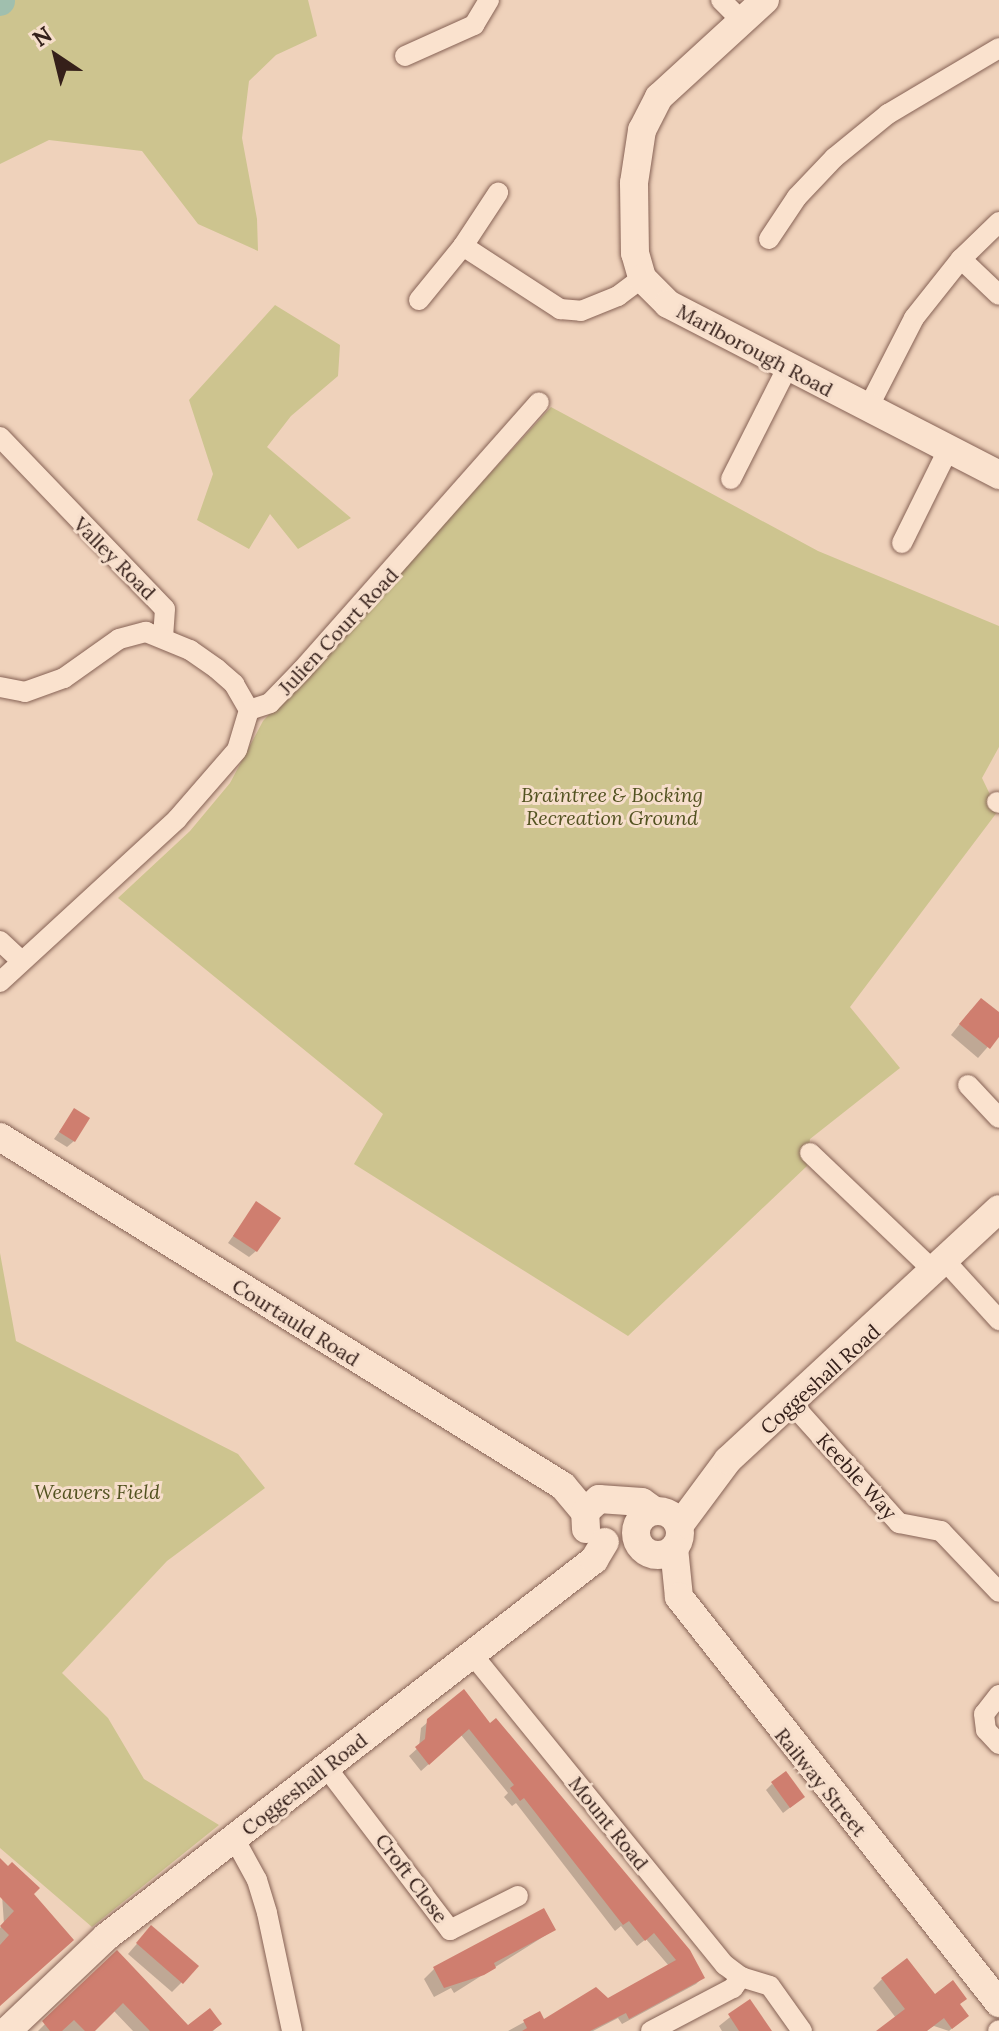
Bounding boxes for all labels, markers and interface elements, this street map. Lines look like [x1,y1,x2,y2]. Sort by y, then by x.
north arrow [16,16,96,96]
text: N [27,20,57,53]
street label: Marlborough Road [673,299,837,401]
street label: Valley Road [69,512,161,604]
street label: Julien Court Road [273,563,403,699]
park label: Braintree & Bocking Recreation Ground [521,782,703,829]
street label: Courtauld Road [228,1273,364,1371]
street label: Coggeshall Road [755,1319,885,1439]
street label: Keeble Way [812,1428,902,1524]
park label: Weavers Field [34,1479,160,1503]
street label: Railway Street [770,1723,872,1841]
street label: Coggeshall Road [236,1728,372,1840]
street label: Mount Road [564,1771,654,1875]
street label: Croft Close [371,1829,453,1927]

